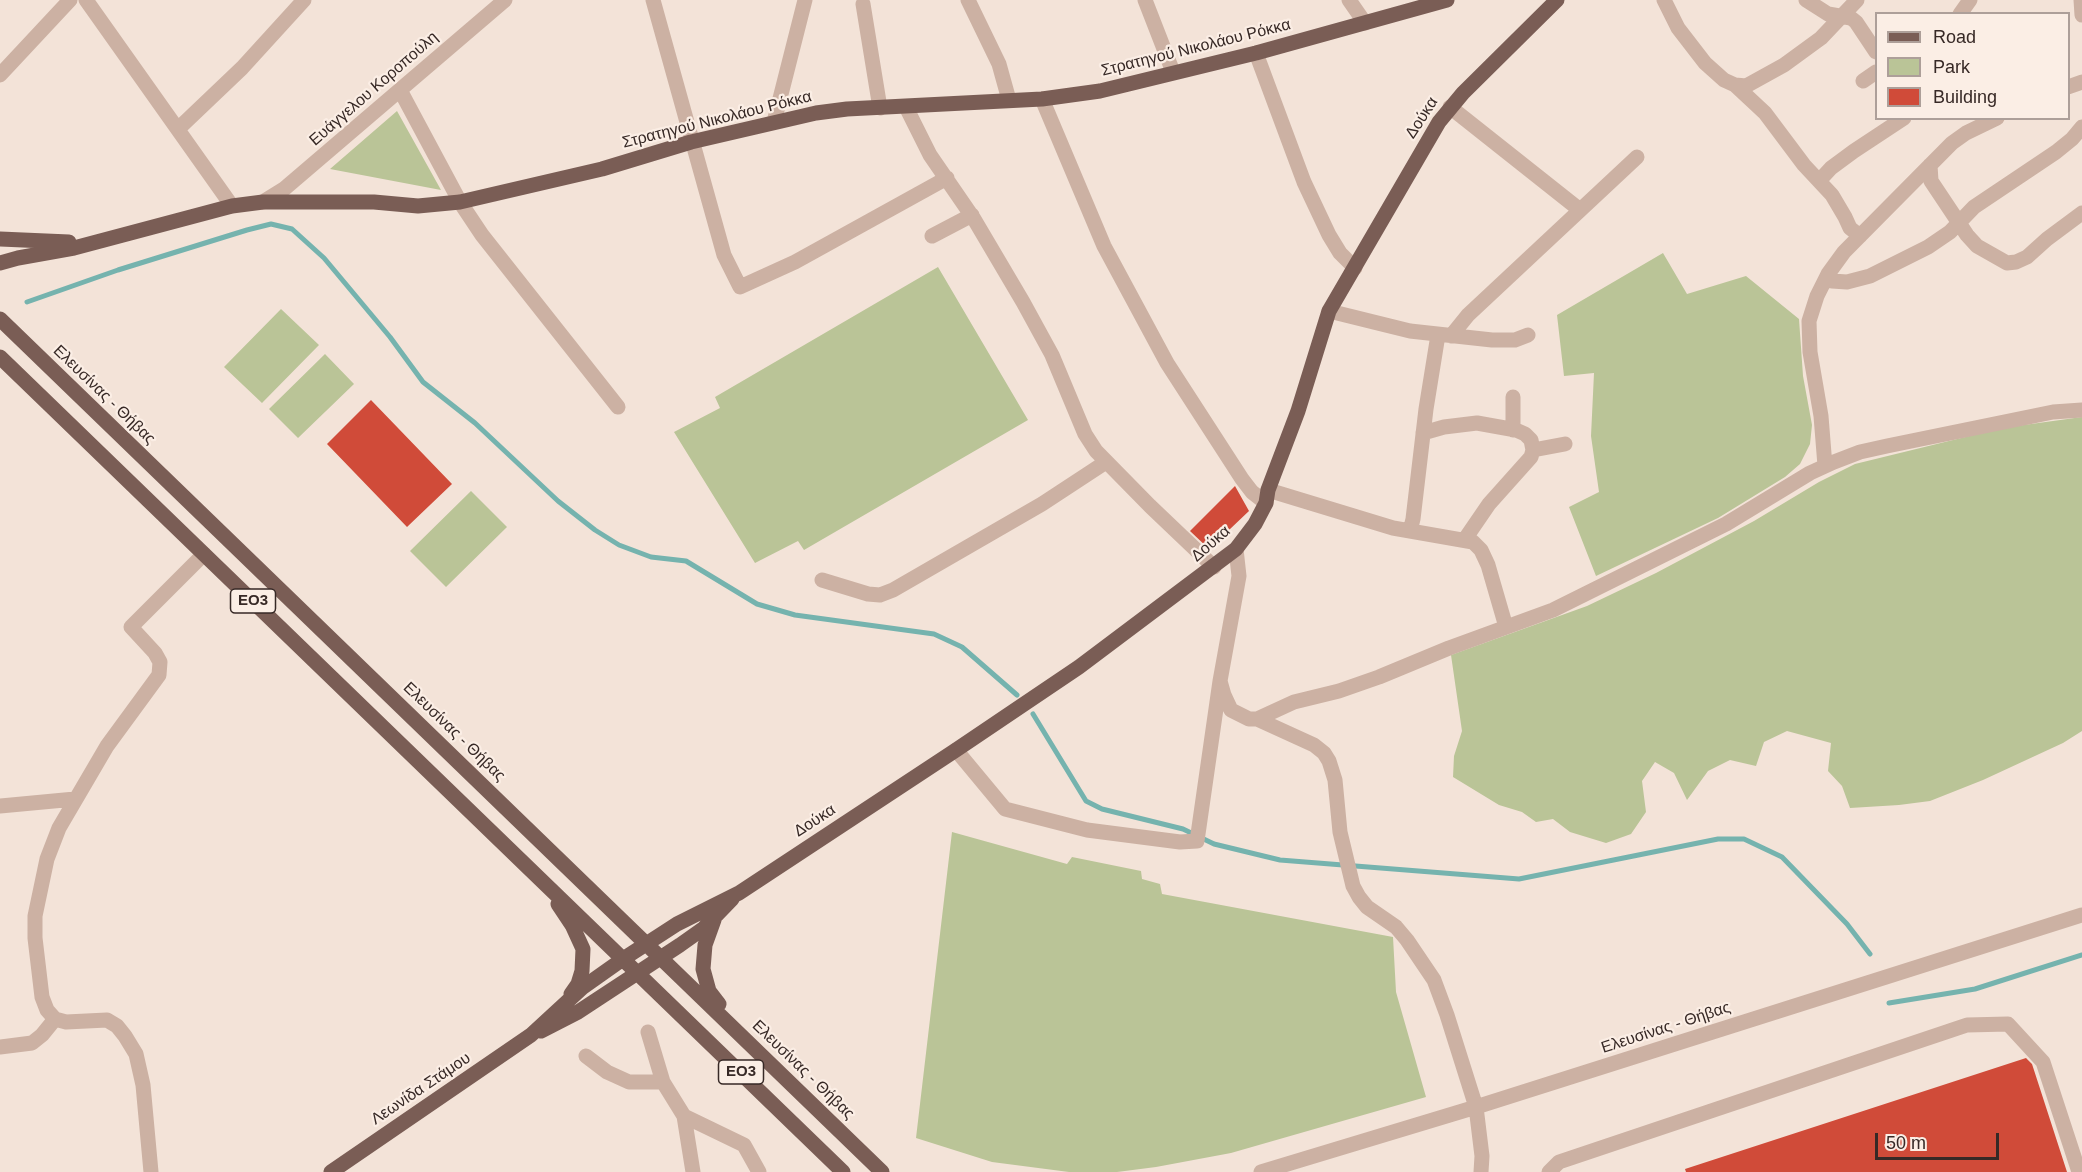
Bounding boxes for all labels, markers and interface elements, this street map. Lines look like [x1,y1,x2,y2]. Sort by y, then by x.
legend [1875,12,2070,120]
street label: Στρατηγού Νικολάου Ρόκκα [1099,15,1293,81]
text: Road [1933,27,1976,47]
street label: Ευάγγελου Κοροπούλη [306,28,442,150]
text: Park [1933,57,1970,77]
street label: Στρατηγού Νικολάου Ρόκκα [620,87,814,153]
text: Building [1933,87,1997,107]
street label: Δούκα [1402,94,1442,142]
street label: Ελευσίνας - Θήβας [49,341,159,449]
street label: Δούκα [1188,522,1234,566]
road number: ΕΟ3 [230,589,276,613]
street label: Ελευσίνας - Θήβας [399,678,509,786]
street label: Δούκα [791,801,839,841]
street label: Ελευσίνας - Θήβας [1599,998,1733,1058]
street label: Ελευσίνας - Θήβας [748,1016,858,1124]
street label: Λεωνίδα Στάμου [368,1049,474,1129]
road number: ΕΟ3 [718,1060,764,1084]
scale bar [1878,1121,2002,1159]
text: 50 m [1886,1133,1926,1153]

